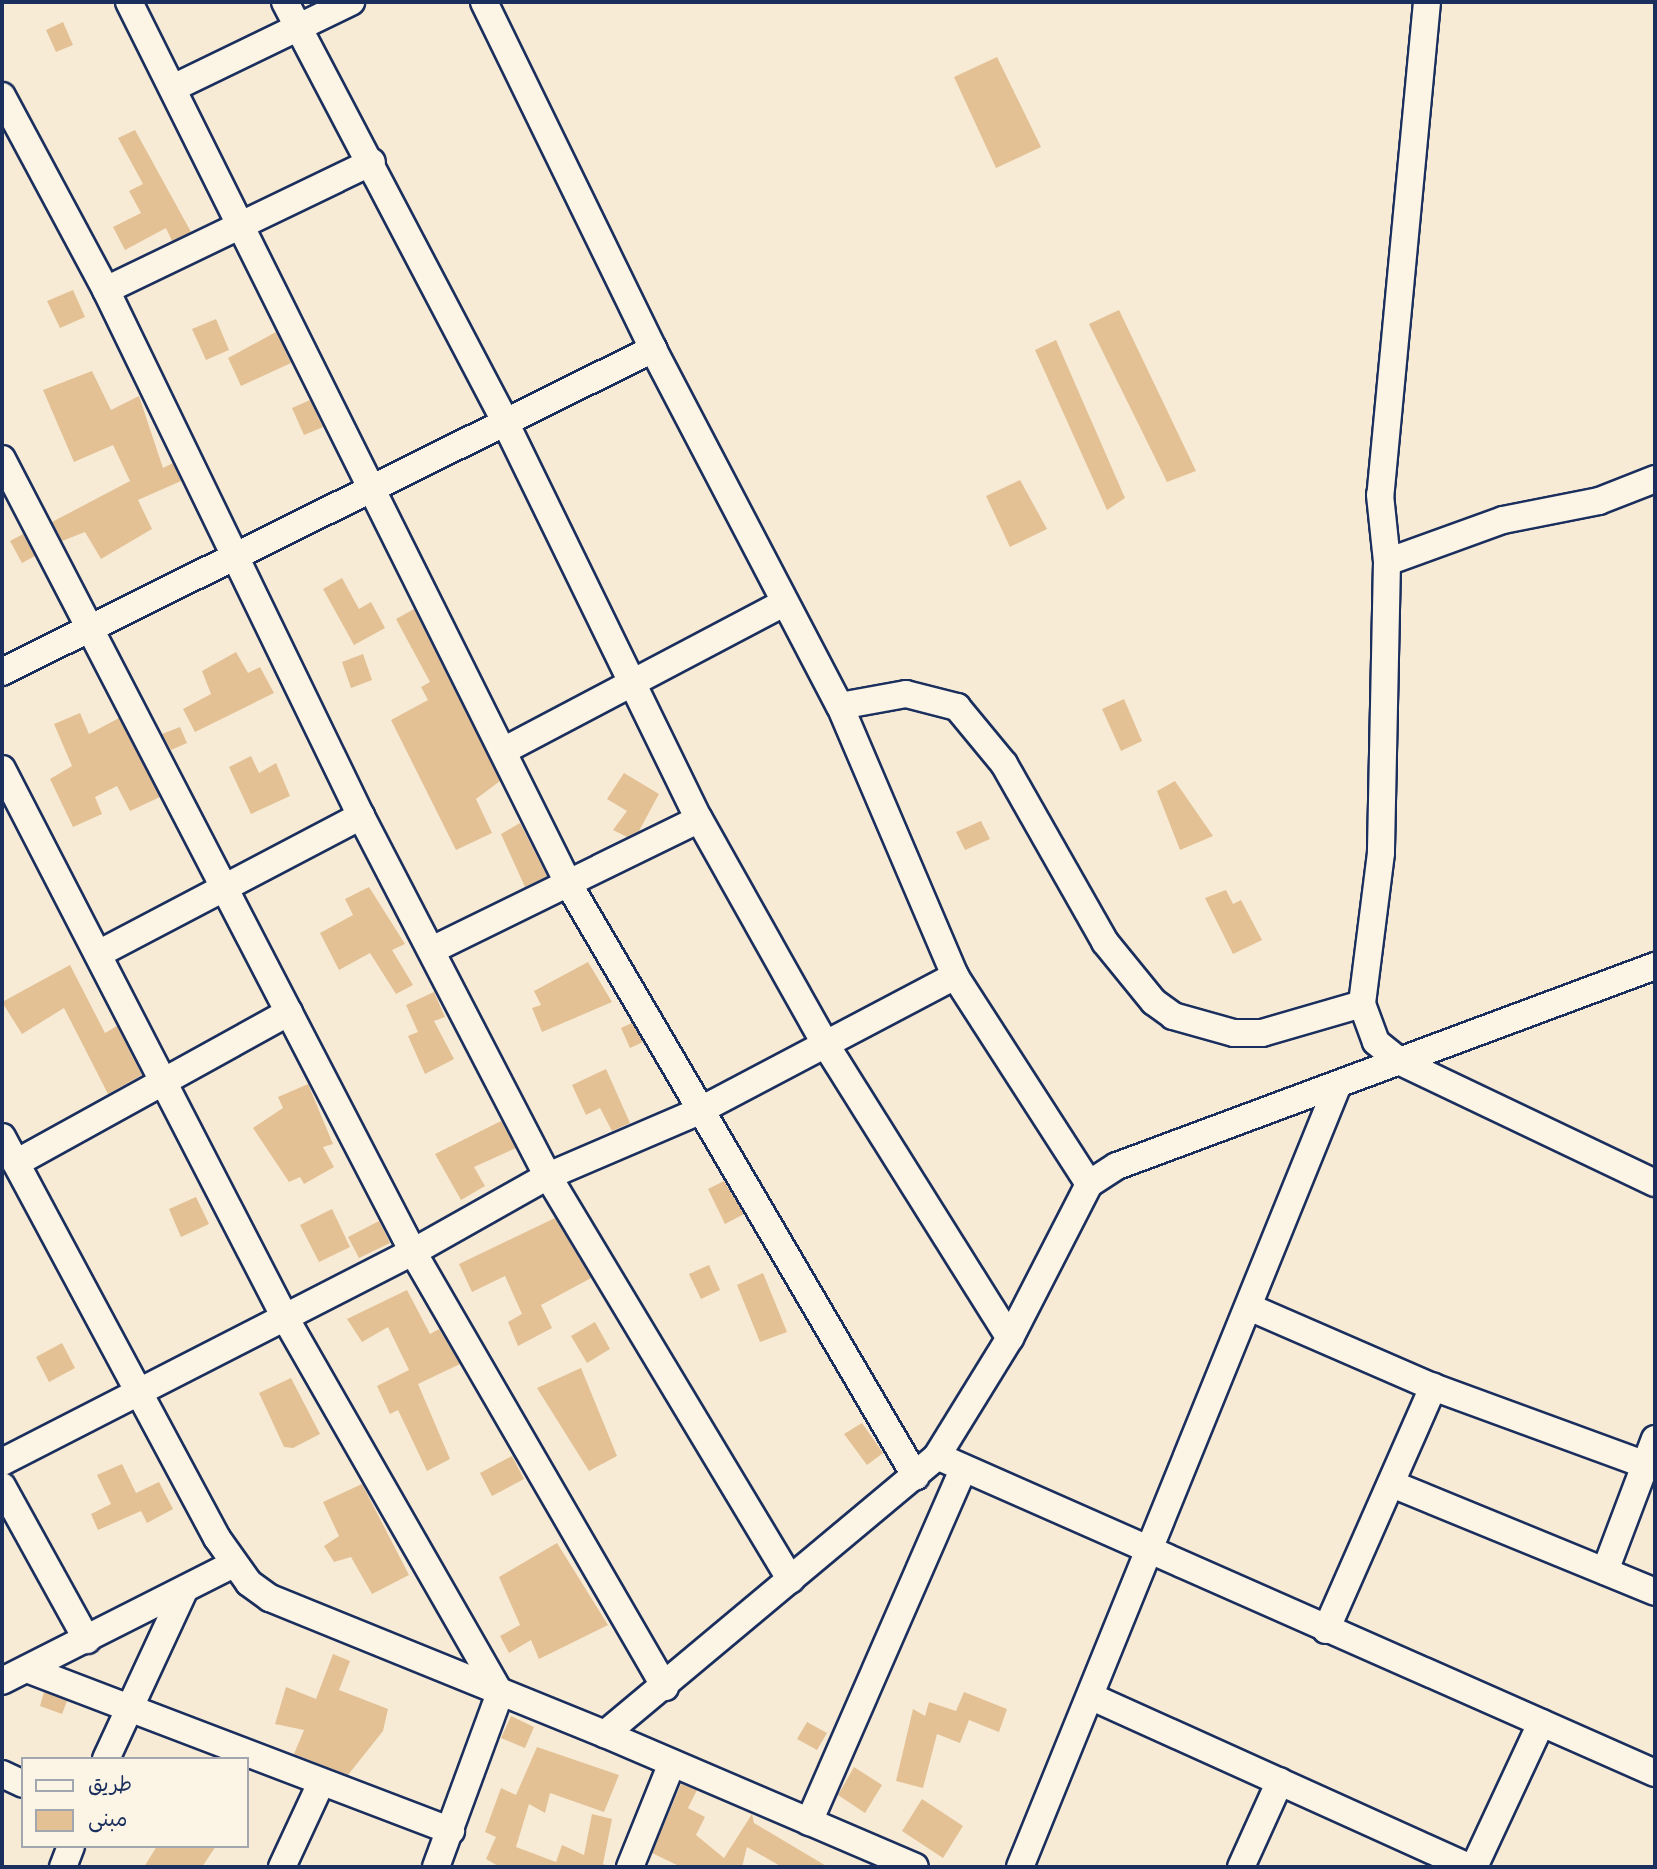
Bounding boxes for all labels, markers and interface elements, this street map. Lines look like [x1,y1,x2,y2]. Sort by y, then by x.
legend [21,1757,248,1848]
text: طريق [88,1771,132,1798]
text: مبنى [88,1806,127,1833]

